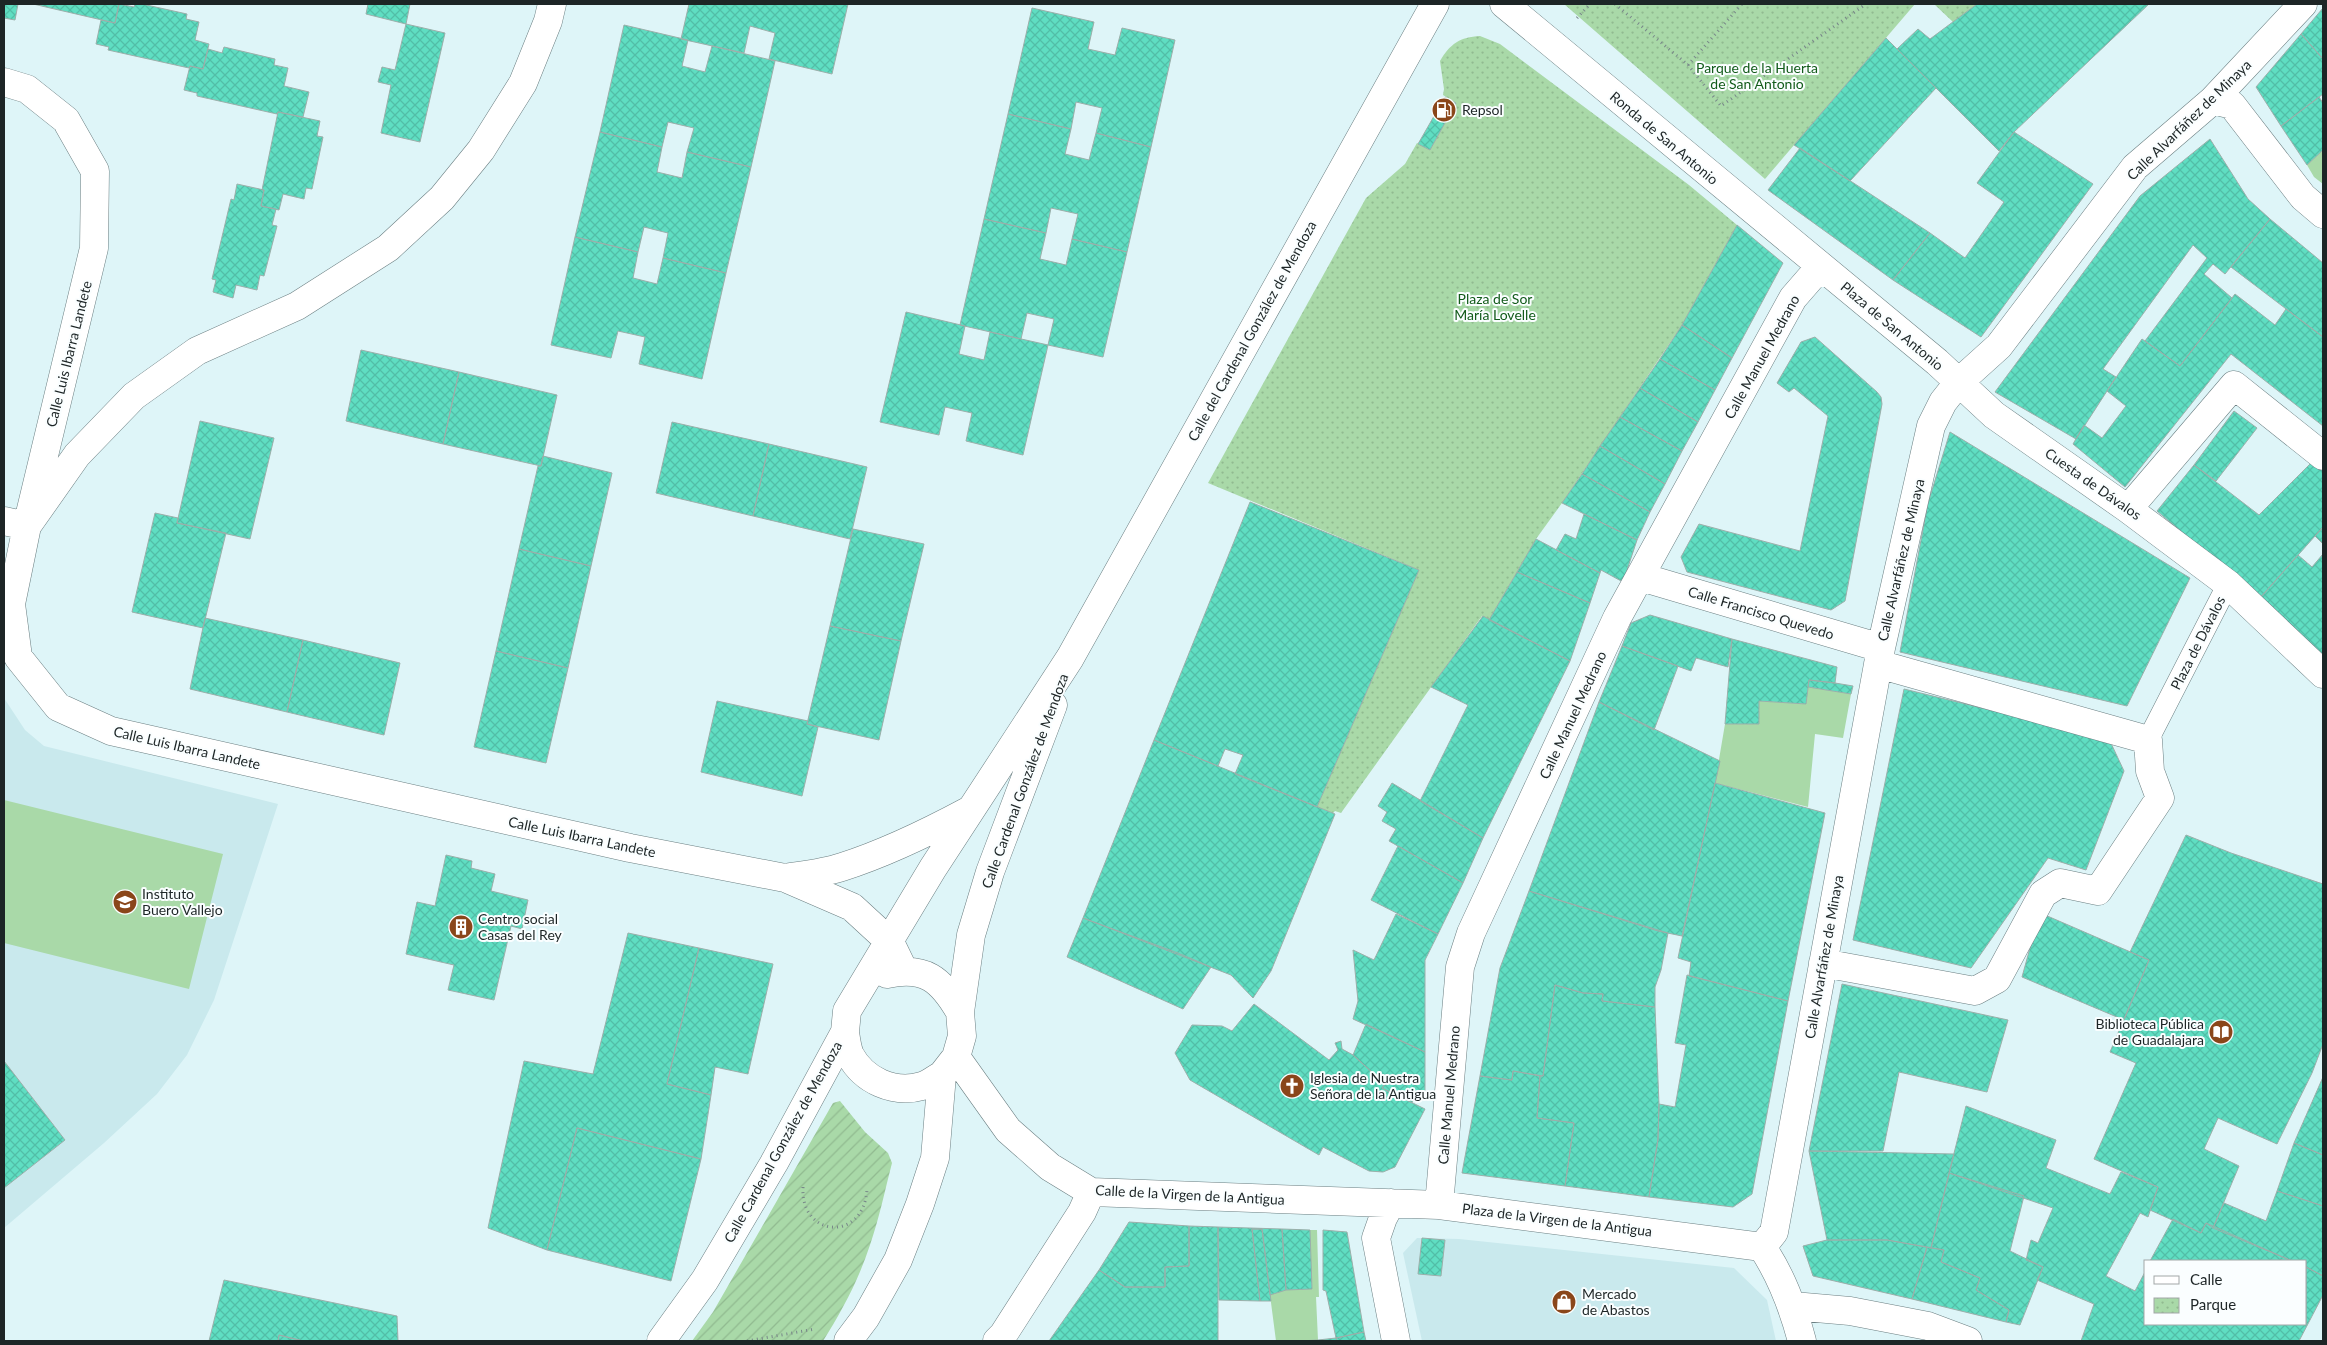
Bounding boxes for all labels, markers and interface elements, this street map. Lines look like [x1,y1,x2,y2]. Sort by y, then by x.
street label: Calle Alvarfáñez de Minaya [2123,56,2254,183]
park label: Parque de la Huerta de San Antonio [1696,59,1818,92]
street label: Ronda de San Antonio [1607,87,1722,188]
fuel station icon: Repsol [1431,97,1457,123]
place label: Repsol [1462,101,1503,118]
street label: Calle del Cardenal González de Mendoza [1184,217,1320,444]
street label: Plaza de San Antonio [1837,278,1947,374]
street label: Calle Luis Ibarra Landete [42,279,95,429]
park label: Plaza de Sor María Lovelle [1454,290,1536,323]
street label: Calle Manuel Medrano [1720,292,1803,422]
street label: Cuesta de Dávalos [2042,444,2145,523]
street label: Calle Alvarfáñez de Minaya [1874,477,1927,643]
street label: Calle Francisco Quevedo [1686,582,1836,643]
street label: Plaza de Dávalos [2167,593,2228,692]
street label: Calle Manuel Medrano [1535,648,1610,781]
street label: Calle Cardenal González de Mendoza [978,671,1071,891]
street label: Calle Luis Ibarra Landete [112,722,262,773]
street label: Calle Luis Ibarra Landete [507,813,657,860]
street label: Calle Alvarfáñez de Minaya [1801,874,1846,1040]
place label: Instituto Buero Vallejo [142,885,223,918]
school or university icon: Instituto Buero Vallejo [112,889,138,915]
place label: Centro social Casas del Rey [478,910,563,943]
building icon: Centro social Casas del Rey [448,914,474,940]
place label: Biblioteca Pública de Guadalajara [2096,1015,2204,1048]
library icon: Biblioteca Pública de Guadalajara [2208,1019,2234,1045]
street label: Calle Manuel Medrano [1434,1025,1463,1165]
street label: Calle Cardenal González de Mendoza [720,1038,845,1245]
place label: Iglesia de Nuestra Señora de la Antigua [1310,1069,1436,1102]
church icon: Iglesia de Nuestra Señora de la Antigua [1279,1073,1305,1099]
street label: Calle de la Virgen de la Antigua [1095,1181,1285,1208]
street label: Plaza de la Virgen de la Antigua [1461,1199,1653,1240]
legend [2144,1260,2307,1325]
text: Calle [2190,1270,2223,1288]
place label: Mercado de Abastos [1582,1285,1650,1318]
shop icon: Mercado de Abastos [1551,1289,1577,1315]
text: Parque [2190,1295,2236,1313]

